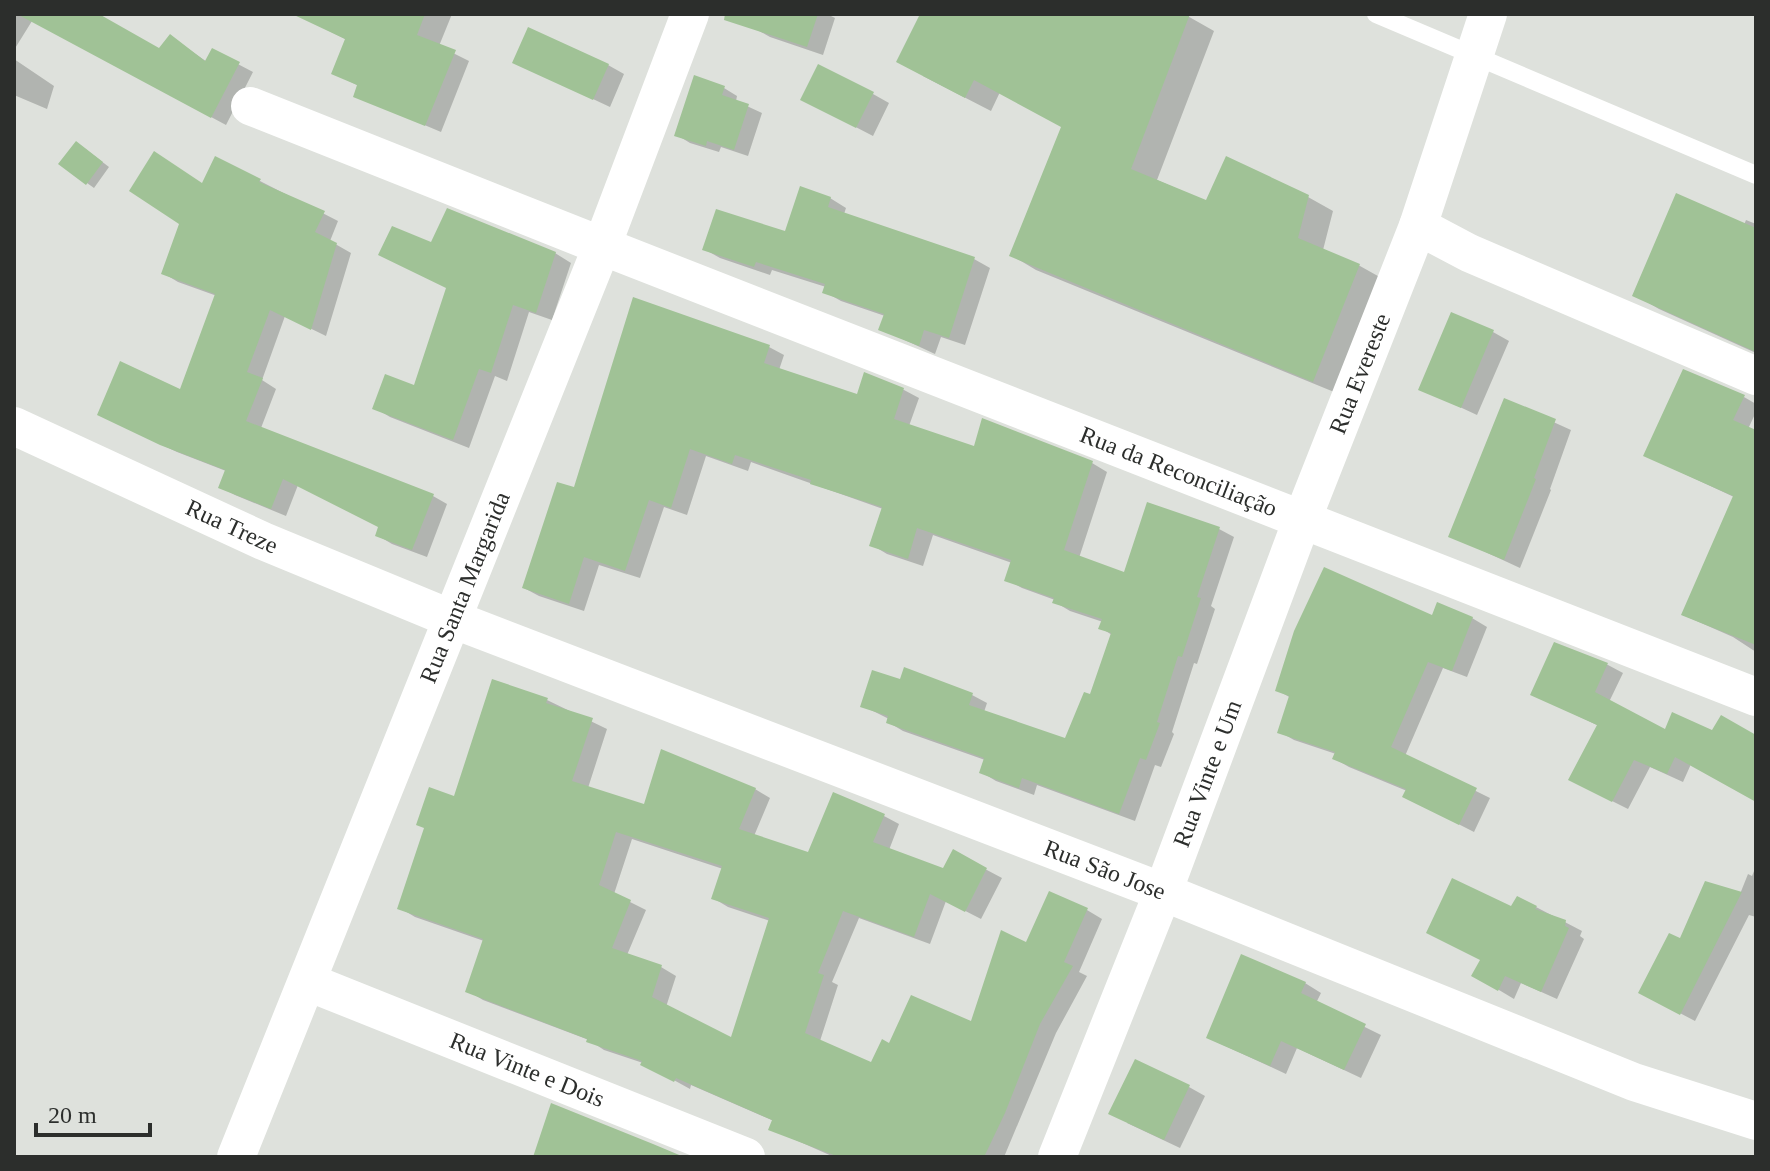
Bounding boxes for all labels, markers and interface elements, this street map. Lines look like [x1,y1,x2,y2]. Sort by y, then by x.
street label: Rua Evereste [1324,310,1395,438]
street label: Rua da Reconciliação [1077,421,1281,522]
street label: Rua Santa Margarida [415,488,515,687]
street label: Rua Treze [182,494,282,559]
street label: Rua Vinte e Um [1168,696,1247,850]
street label: Rua São Jose [1040,835,1169,905]
street label: Rua Vinte e Dois [446,1027,608,1112]
scale bar [36,1087,150,1137]
text: 20 m [48,1102,97,1128]

